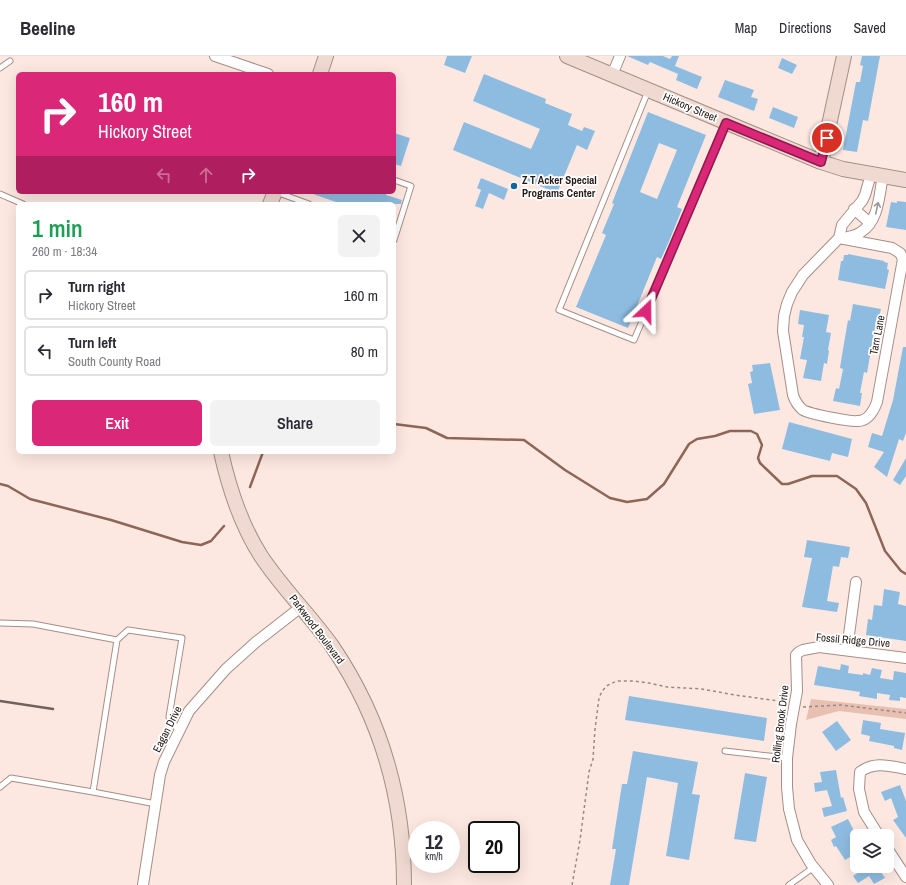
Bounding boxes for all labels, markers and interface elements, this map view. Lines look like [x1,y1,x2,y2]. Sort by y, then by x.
text: Beeline [20,15,75,41]
text: Map [735,19,757,37]
text: Directions [779,19,831,37]
text: Saved [853,19,886,37]
text: 160 m [98,83,163,121]
icon: right [32,88,84,140]
street label: Hickory Street [661,89,719,125]
text: Hickory Street [98,119,192,144]
pin [810,121,844,155]
icon: arrive [816,127,838,149]
icon: left [153,164,175,186]
icon: ahead [195,164,217,186]
icon: right [237,164,259,186]
place label: Z T Acker Special Programs Center [522,173,597,200]
marker: Z T Acker Special Programs Center [509,181,519,191]
one-way arrow [873,201,881,214]
text: 1 min [32,212,83,244]
button: close [338,215,380,257]
text: 260 m · 18:34 [32,243,97,260]
text: Turn right [68,276,125,297]
icon: right [34,284,56,306]
text: 160 m [344,285,378,306]
position arrow [625,290,667,332]
text: Hickory Street [68,297,136,314]
street label: Tarn Lane [866,314,888,356]
text: Turn left [68,332,116,353]
icon: left [34,340,56,362]
text: 80 m [351,341,378,362]
text: South County Road [68,353,161,370]
button: Exit [32,400,202,446]
button: Share [210,400,380,446]
street label: Parkwood Boulevard [286,592,348,666]
street label: Fossil Ridge Drive [815,630,891,650]
street label: Rolling Brook Drive [768,684,792,764]
street label: Eagan Drive [149,703,185,755]
speed limit sign: 20 [468,821,520,873]
text: 12 [425,828,443,855]
map controls [850,829,894,873]
button: layers [850,829,894,873]
text: km/h [425,850,443,863]

